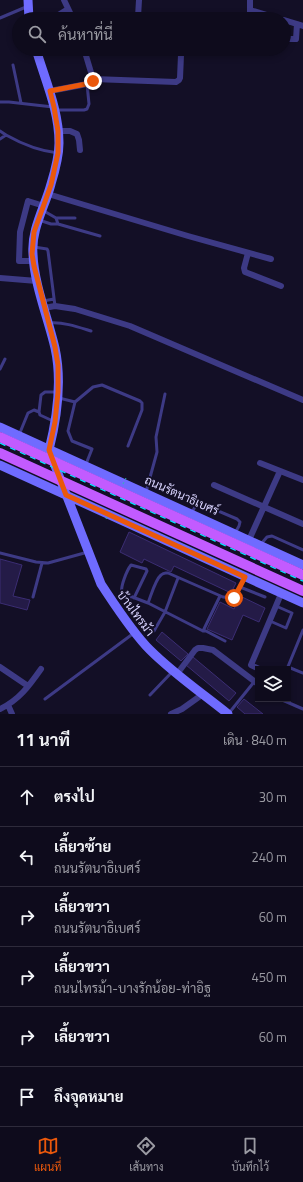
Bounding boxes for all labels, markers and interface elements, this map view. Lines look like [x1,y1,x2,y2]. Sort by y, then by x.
search box [12,12,291,56]
icon: search [26,23,48,45]
text: ค้นหาที่นี่ [58,23,113,46]
route end [84,72,102,90]
street label: ถนนรัตนาธิเบศร์ [142,470,222,520]
street label: บ้านไทรม้า [113,586,159,640]
route start [225,589,243,607]
map controls [255,666,291,702]
button: layers [255,666,291,702]
text: 11 นาที [16,727,70,753]
text: เดิน · 840 m [223,730,287,750]
text: ตรงไป [54,785,95,808]
icon: ahead [16,786,38,808]
text: 30 m [259,787,287,807]
text: เลี้ยวซ้าย [54,835,111,858]
icon: left [16,846,38,868]
text: 240 m [251,847,287,867]
text: ถนนรัตนาธิเบศร์ [54,858,140,878]
text: เลี้ยวขวา [54,895,110,918]
icon: right [16,906,38,928]
text: 60 m [259,907,287,927]
text: ถนนรัตนาธิเบศร์ [54,918,140,938]
text: เลี้ยวขวา [54,955,110,978]
icon: right [16,966,38,988]
text: 450 m [251,967,287,987]
text: ถนนไทรม้า-บางรักน้อย-ท่าอิฐ [54,978,211,998]
text: เลี้ยวขวา [54,1025,110,1048]
icon: right [16,1026,38,1048]
text: 60 m [259,1027,287,1047]
text: ถึงจุดหมาย [54,1085,124,1108]
icon: arrive [16,1086,38,1108]
tab: แผนที่ [34,1135,61,1175]
tab: เส้นทาง [129,1135,164,1175]
tab: บันทึกไว้ [231,1135,269,1175]

